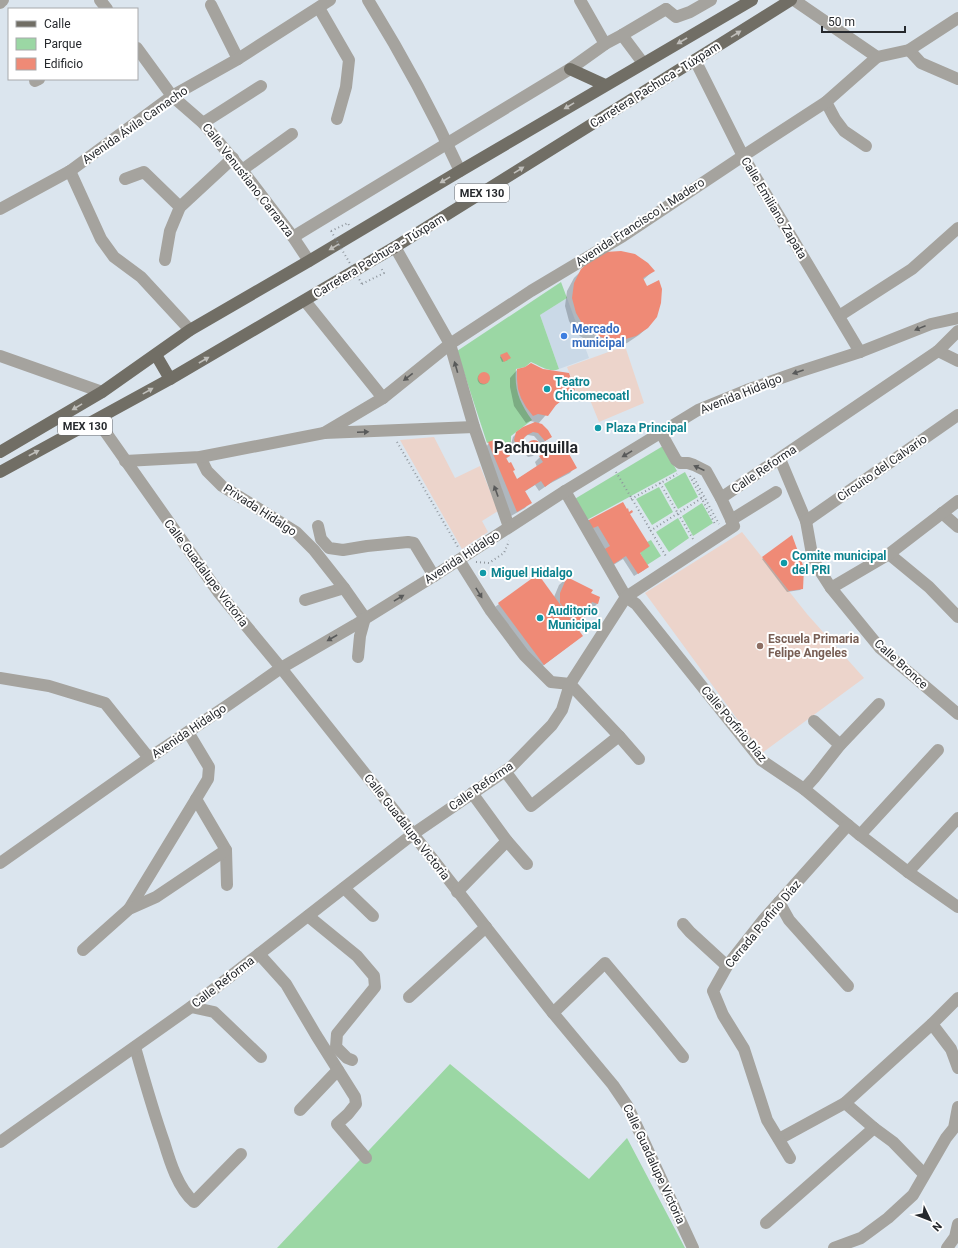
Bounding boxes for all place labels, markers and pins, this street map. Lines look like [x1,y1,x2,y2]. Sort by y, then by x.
place label: Mercado municipal [572,322,625,350]
marker: Mercado municipal [559,331,569,341]
place label: Teatro Chicomecoatl [555,375,629,403]
marker: Teatro Chicomecoatl [542,384,552,394]
place label: Plaza Principal [606,421,687,435]
marker: Plaza Principal [593,423,603,433]
place label: Comite municipal del PRI [792,549,887,577]
marker: Comite municipal del PRI [779,558,789,568]
place label: Miguel Hidalgo [491,566,573,580]
marker: Miguel Hidalgo [478,568,488,578]
place label: Auditorio Municipal [548,604,601,632]
marker: Auditorio Municipal [535,613,545,623]
place label: Escuela Primaria Felipe Angeles [768,632,860,660]
marker: Escuela Primaria Felipe Angeles [755,641,765,651]

